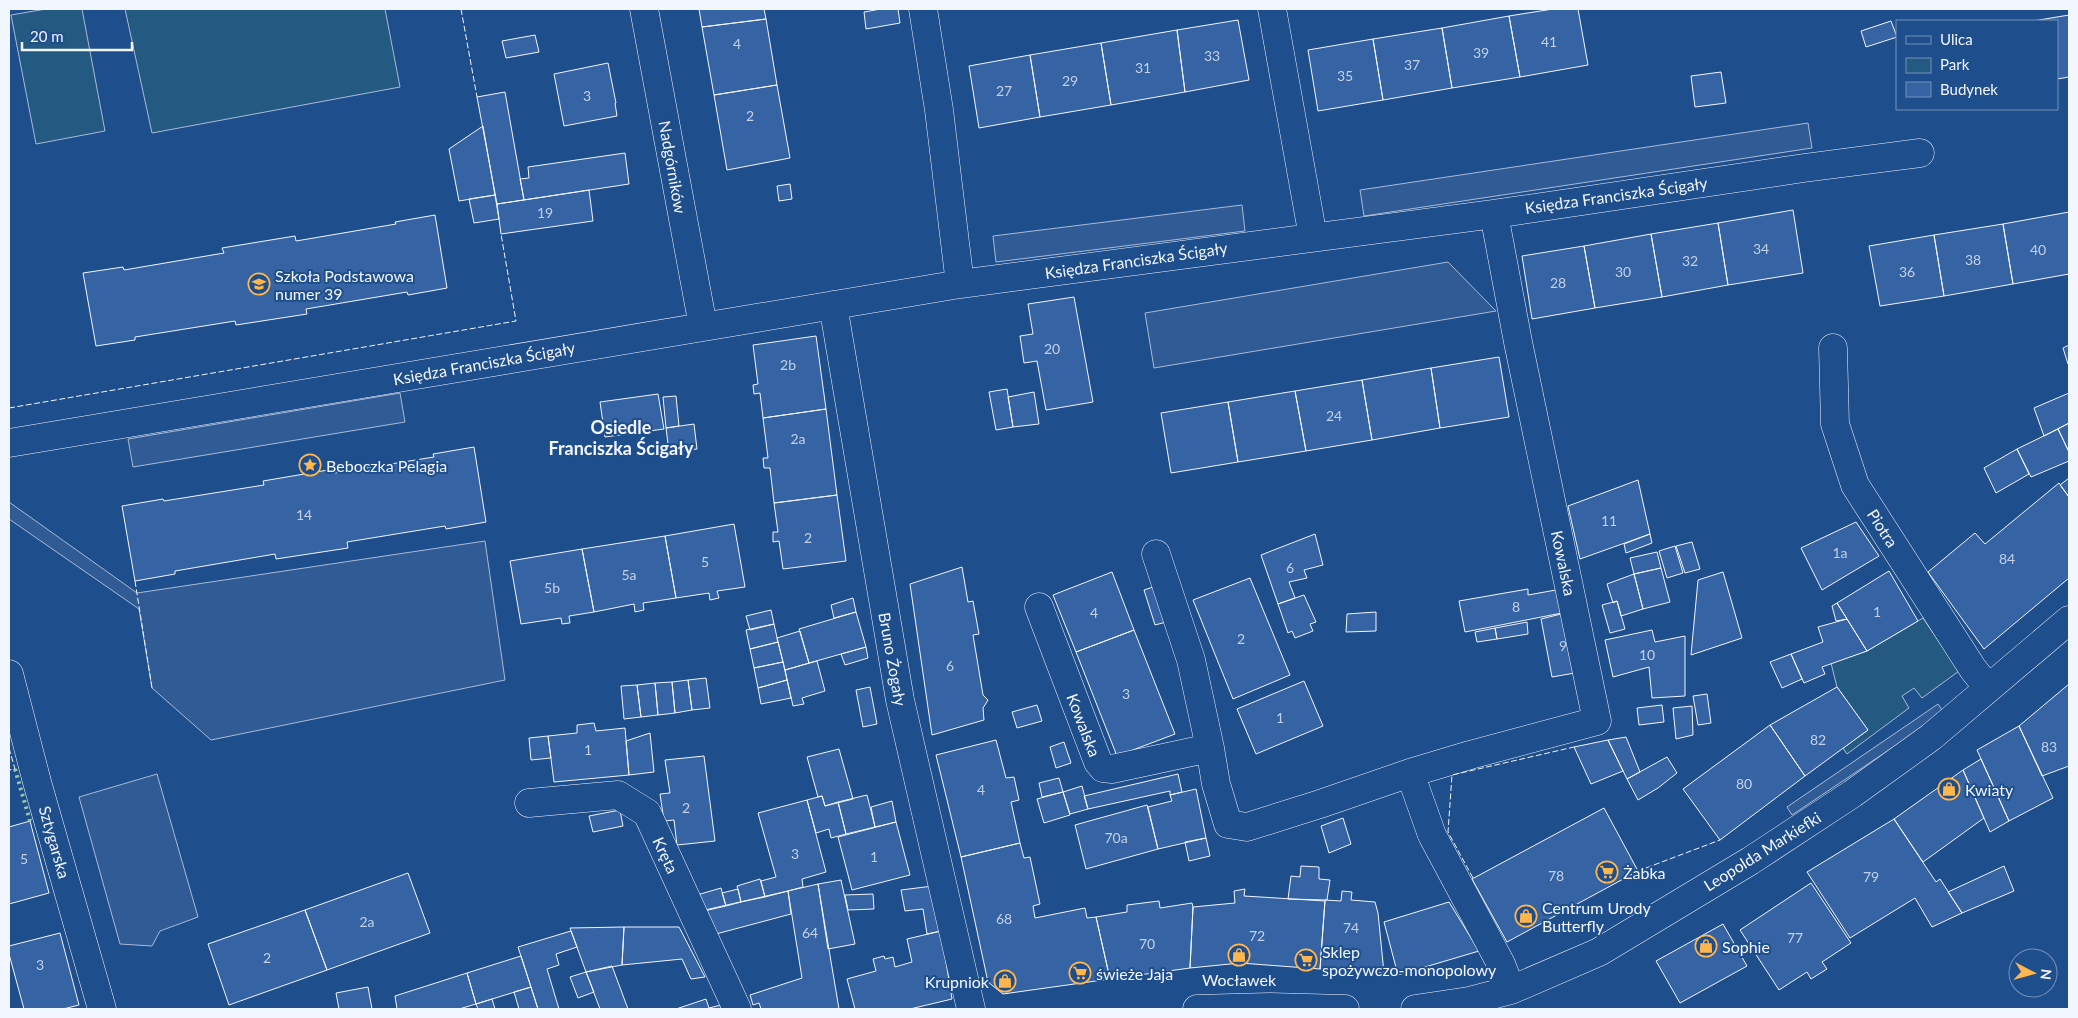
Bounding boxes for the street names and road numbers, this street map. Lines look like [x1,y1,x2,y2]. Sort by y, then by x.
street label: Nadgórników [655,119,691,215]
street label: Księdza Franciszka Ścigały [1523,173,1709,217]
street label: Księdza Franciszka Ścigały [1043,238,1229,282]
street label: Księdza Franciszka Ścigały [392,338,577,388]
street label: Piotra [1864,505,1902,551]
street label: Kowalska [1548,529,1580,597]
street label: Bruno Żogały [875,611,911,708]
street label: Kowalska [1063,691,1105,759]
street label: Sztygarska [36,804,74,880]
street label: Leopolda Markiefki [1700,807,1824,895]
street label: Kręta [649,834,683,876]

